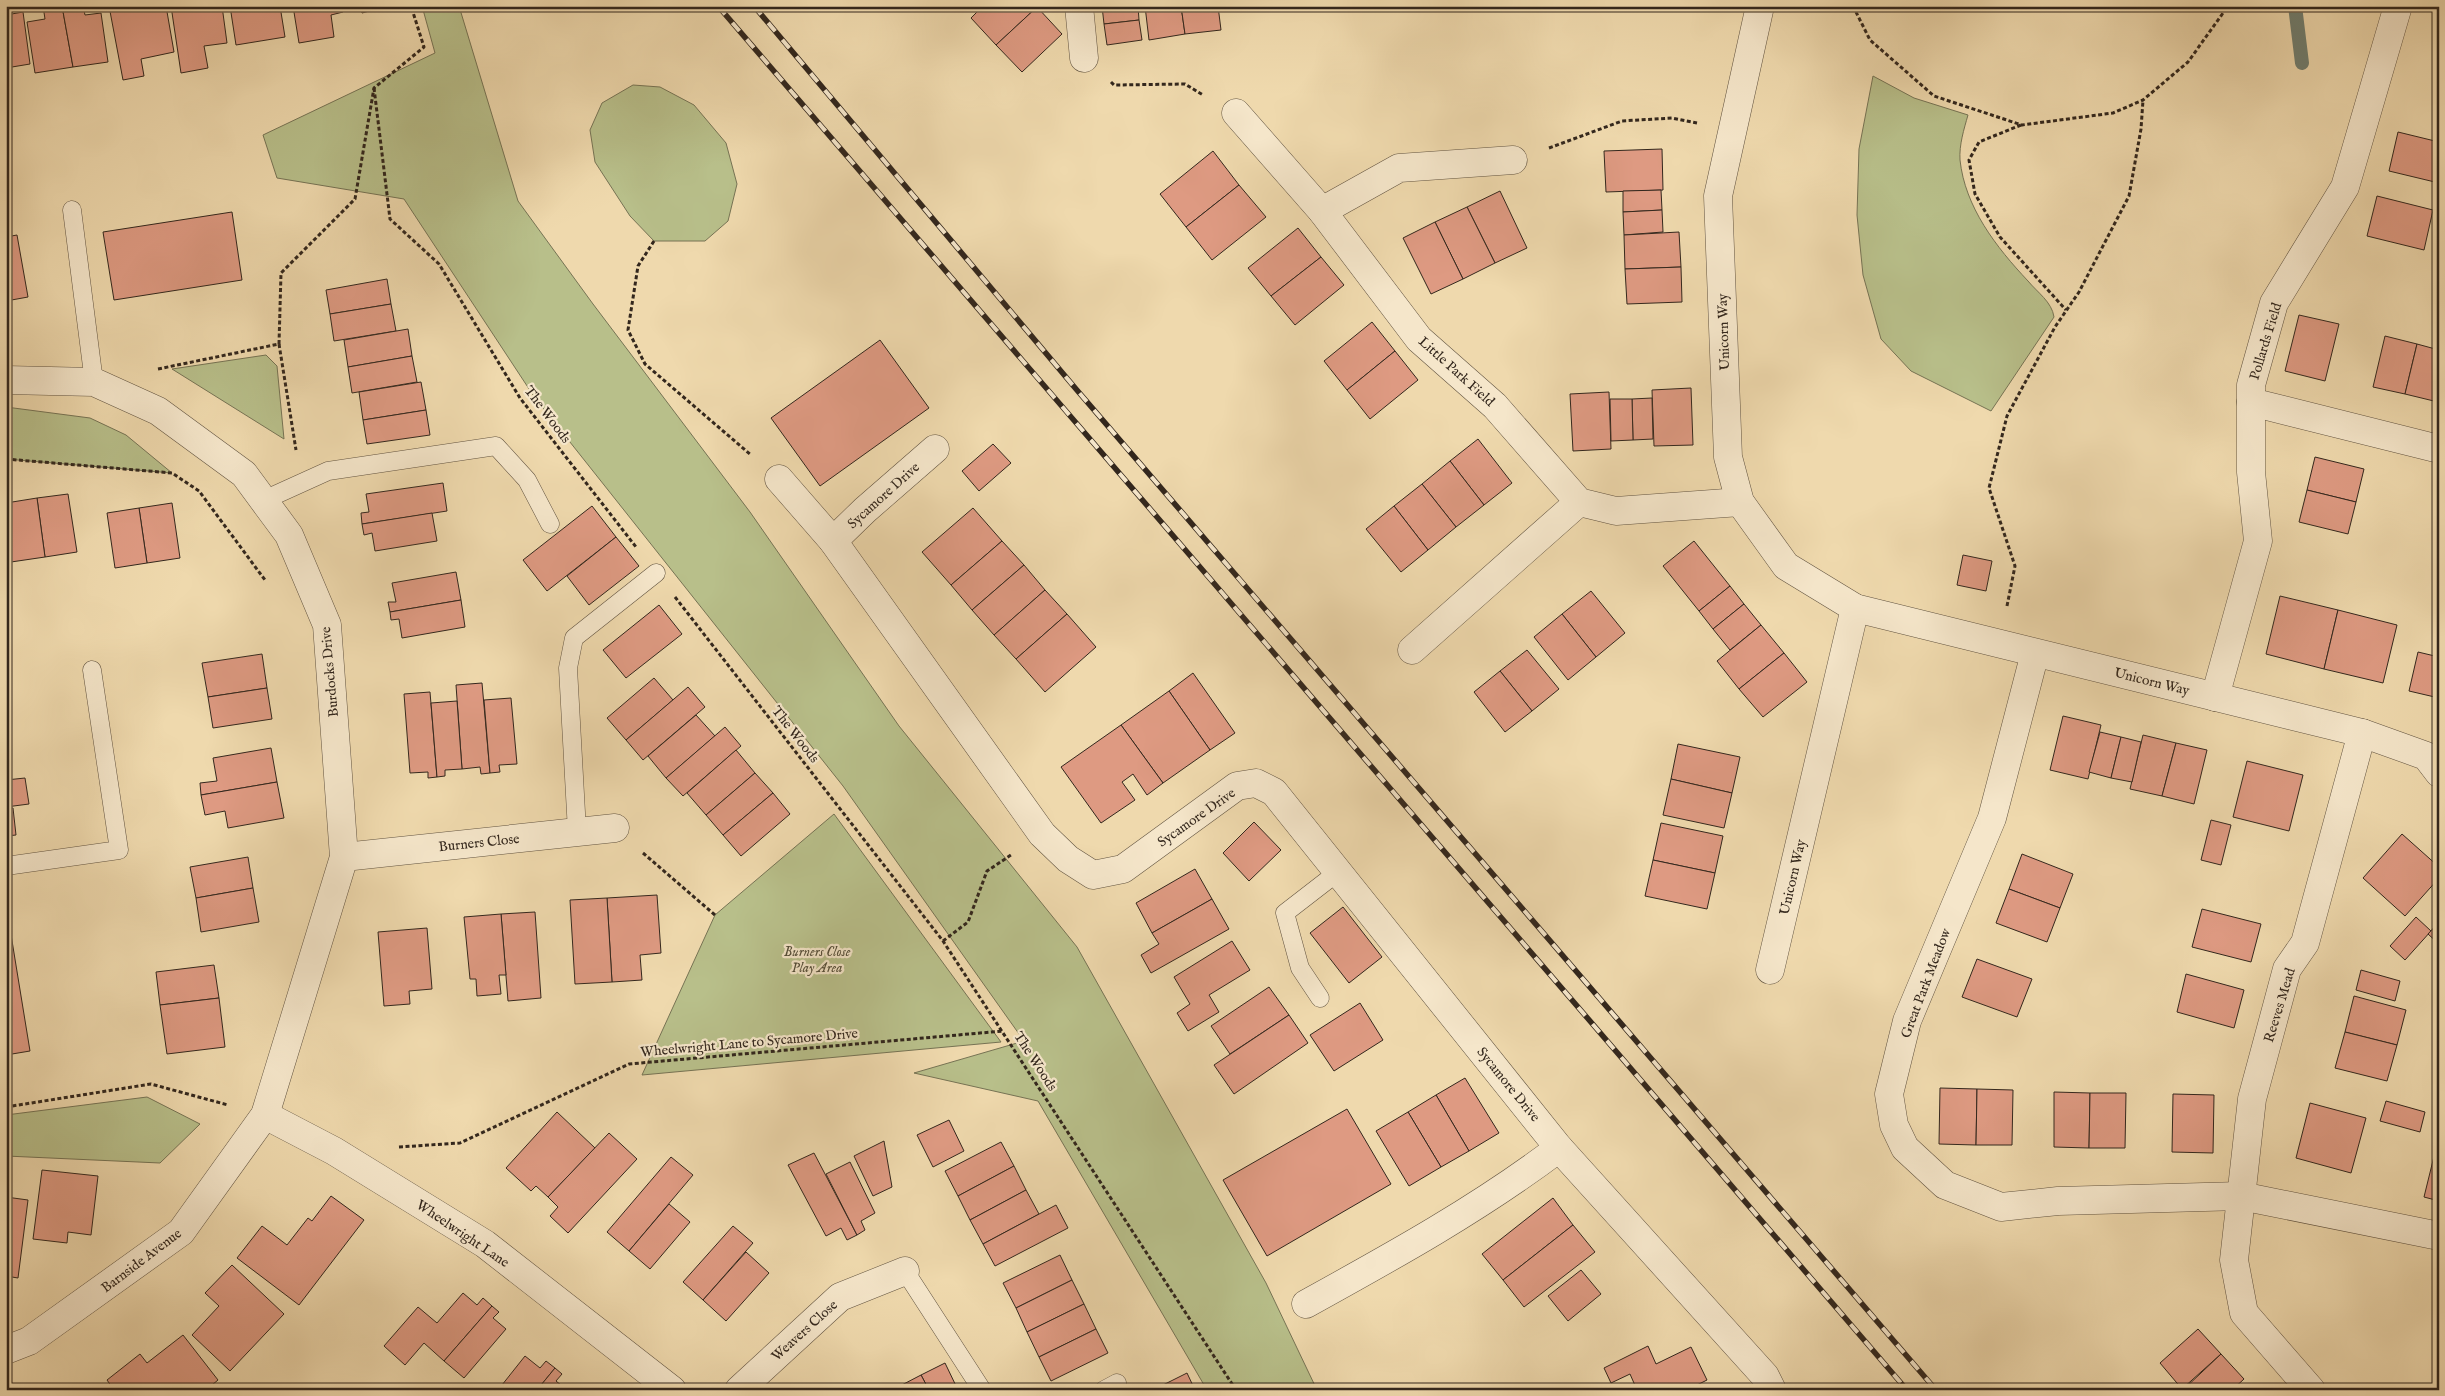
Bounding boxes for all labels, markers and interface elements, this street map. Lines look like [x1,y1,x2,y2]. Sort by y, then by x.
street label: Unicorn Way [1714,293,1734,371]
street label: Pollards Field [2246,300,2286,382]
street label: Little Park Field [1414,333,1499,411]
street label: The Woods [520,382,575,447]
street label: Sycamore Drive [844,458,924,533]
street label: Burdocks Drive [317,625,343,718]
street label: Unicorn Way [2112,664,2191,700]
street label: The Woods [767,703,823,767]
street label: Sycamore Drive [1154,784,1240,851]
street label: Burners Close [438,830,521,856]
street label: Unicorn Way [1776,838,1810,917]
street label: Great Park Meadow [1897,925,1955,1041]
park label: Burners Close Play Area [784,943,851,977]
street label: Reeves Mead [2260,965,2300,1045]
street label: Wheelwright Lane to Sycamore Drive [640,1024,859,1061]
street label: The Woods [1009,1028,1061,1095]
street label: Sycamore Drive [1473,1044,1544,1126]
street label: Wheelwright Lane [412,1196,513,1272]
street label: Barnside Avenue [98,1224,186,1297]
street label: Weavers Close [768,1296,842,1365]

